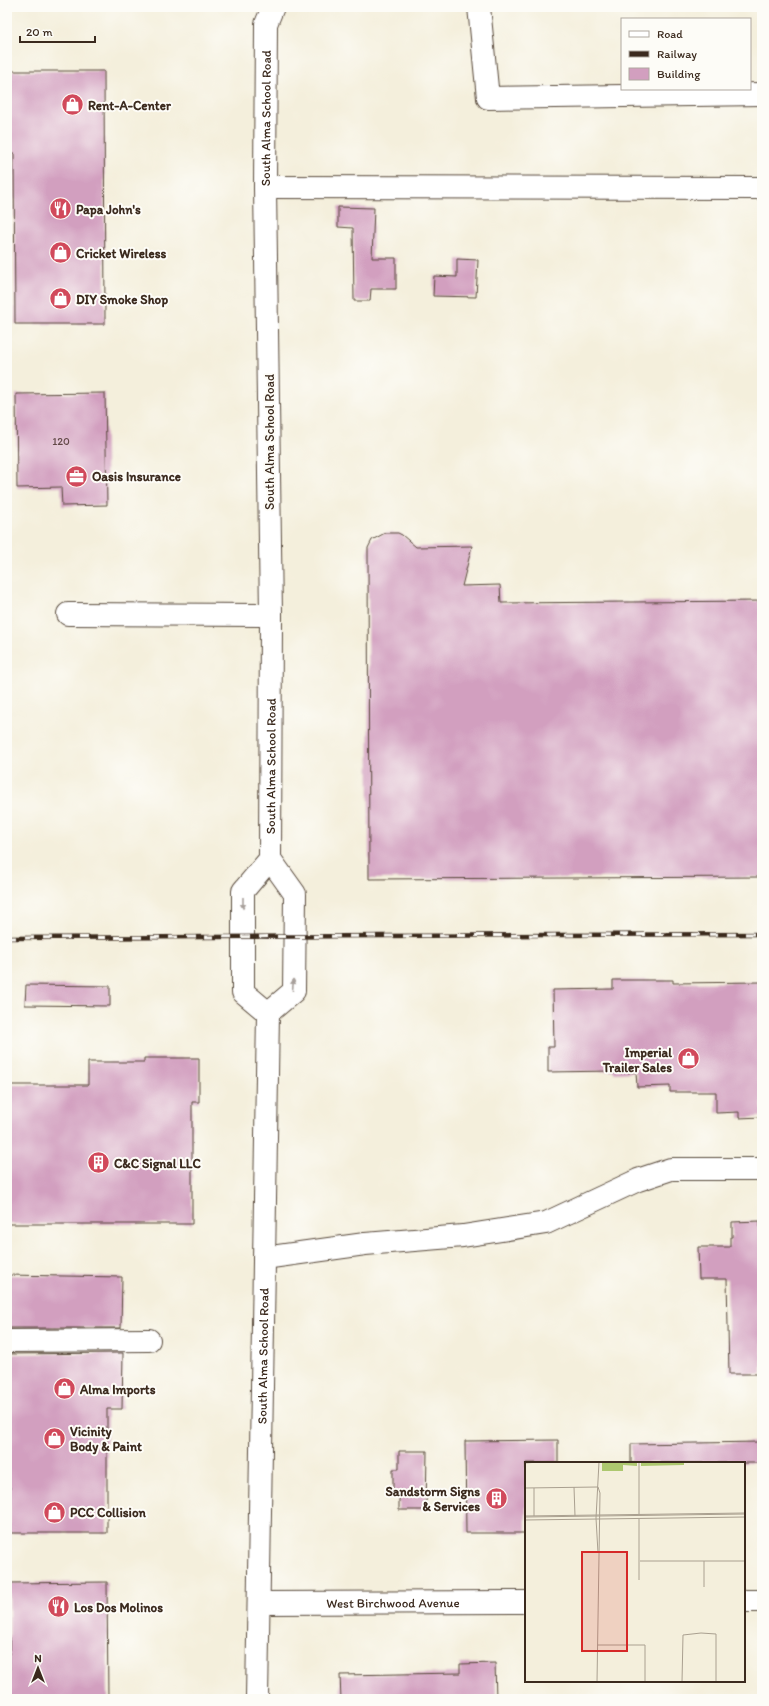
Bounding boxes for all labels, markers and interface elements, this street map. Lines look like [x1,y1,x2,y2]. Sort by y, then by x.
scale bar [20,18,95,44]
legend [621,18,751,90]
text: 20 m [26,25,53,39]
text: Road [657,27,683,41]
text: Railway [657,47,697,61]
street label: South Alma School Road [258,50,273,186]
text: Building [657,67,701,81]
shop icon: Rent-A-Center [59,92,85,118]
place label: Rent-A-Center [88,98,172,113]
restaurant icon: Papa John's [48,196,74,222]
place label: Papa John's [76,202,141,218]
shop icon: Cricket Wireless [48,240,74,266]
place label: Cricket Wireless [76,246,167,261]
shop icon: DIY Smoke Shop [48,286,74,312]
place label: DIY Smoke Shop [76,292,168,308]
street label: South Alma School Road [262,374,277,510]
house number: 120 [52,435,70,448]
office icon: Oasis Insurance [64,463,90,489]
place label: Oasis Insurance [92,469,181,484]
street label: South Alma School Road [263,698,278,834]
one-way arrow [240,897,246,910]
one-way arrow [290,979,297,991]
place label: Imperial Trailer Sales [602,1045,672,1075]
shop icon: Imperial Trailer Sales [675,1046,701,1072]
building icon: C&C Signal LLC [86,1150,112,1176]
place label: C&C Signal LLC [114,1156,201,1172]
street label: South Alma School Road [254,1288,271,1424]
shop icon: Alma Imports [52,1376,78,1402]
place label: Alma Imports [79,1382,156,1398]
place label: Vicinity Body & Paint [70,1424,142,1455]
shop icon: Vicinity Body & Paint [42,1425,68,1451]
inset map [525,1462,745,1682]
place label: Sandstorm Signs & Services [385,1484,480,1514]
building icon: Sandstorm Signs & Services [483,1485,509,1511]
shop icon: PCC Collision [42,1499,68,1525]
place label: PCC Collision [70,1505,147,1520]
restaurant icon: Los Dos Molinos [45,1594,71,1620]
street label: West Birchwood Avenue [326,1595,460,1610]
place label: Los Dos Molinos [74,1600,163,1615]
north arrow [18,1648,58,1688]
text: N [34,1652,42,1665]

